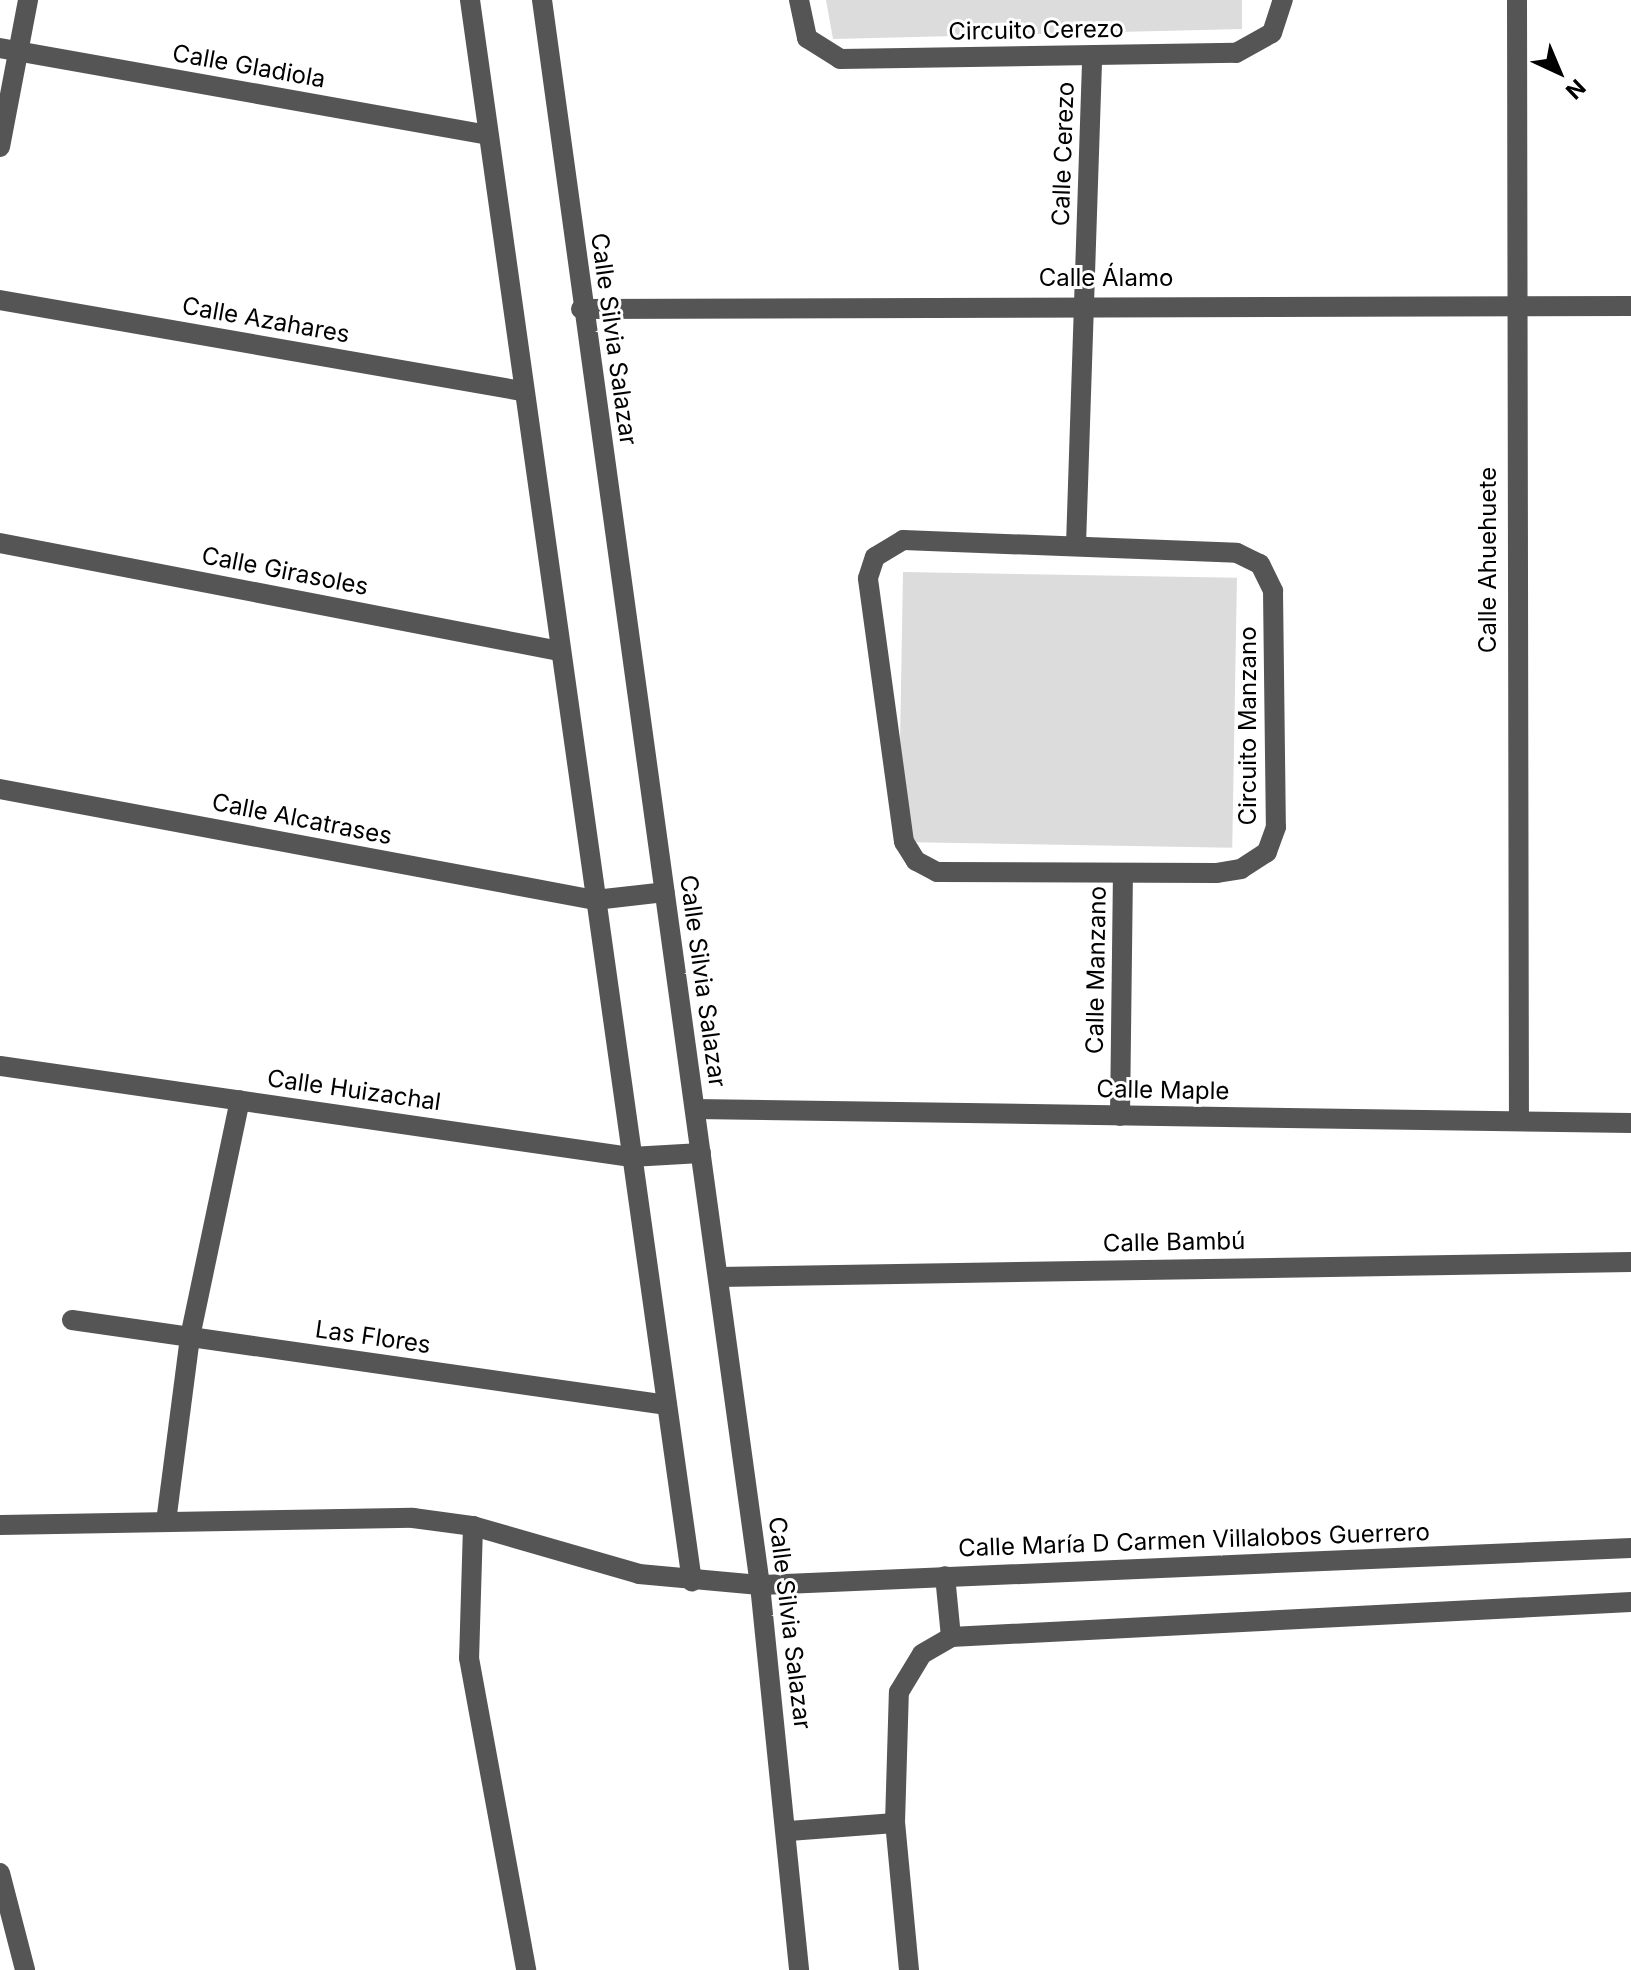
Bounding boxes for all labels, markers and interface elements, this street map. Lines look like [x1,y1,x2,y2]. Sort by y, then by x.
street label: Circuito Cerezo [948,14,1124,46]
north arrow [1519,32,1599,112]
street label: Calle Gladiola [170,38,328,94]
text: N [1561,74,1591,104]
street label: Calle Cerezo [1046,81,1080,227]
street label: Calle Silvia Salazar [585,231,643,447]
street label: Calle Álamo [1039,264,1173,292]
street label: Calle Azahares [180,291,352,349]
street label: Calle Ahuehuete [1474,467,1502,653]
street label: Calle Girasoles [199,541,371,601]
street label: Circuito Manzano [1234,626,1262,826]
street label: Calle Alcatrases [210,787,394,851]
street label: Calle Silvia Salazar [674,873,732,1089]
street label: Calle Manzano [1080,886,1112,1054]
street label: Calle Huizachal [265,1064,443,1116]
street label: Calle Maple [1096,1074,1230,1106]
street label: Calle Bambú [1103,1226,1245,1258]
street label: Las Flores [313,1315,433,1359]
street label: Calle Silvia Salazar [763,1515,817,1731]
street label: Calle María D Carmen Villalobos Guerrero [958,1517,1430,1563]

